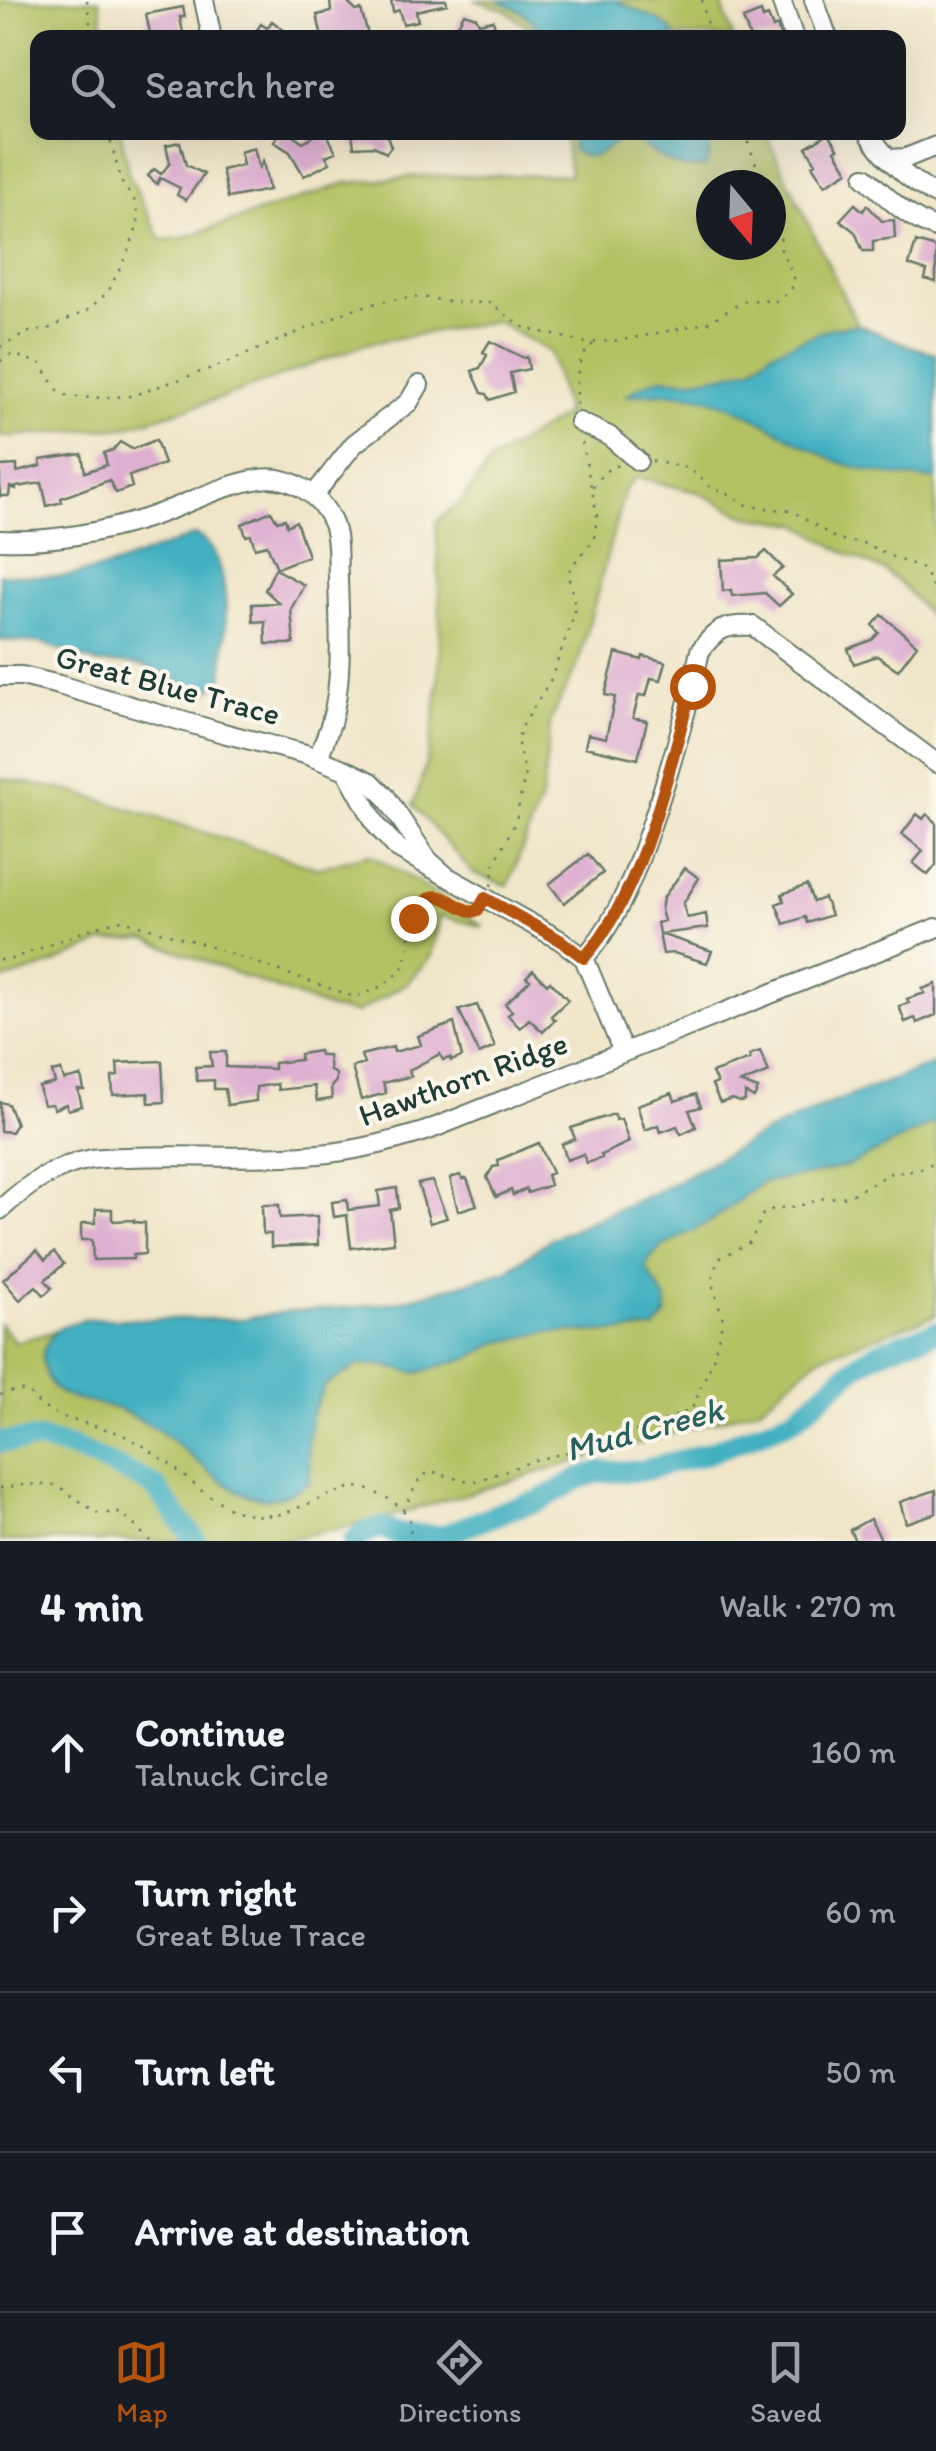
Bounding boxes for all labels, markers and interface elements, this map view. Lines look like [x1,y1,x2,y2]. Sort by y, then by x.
search box [30,30,906,140]
icon: search [65,58,120,113]
text: Search here [145,62,336,108]
north arrow [696,170,786,260]
street label: Great Blue Trace [52,637,284,733]
route start [670,664,716,710]
route end [391,896,437,942]
street label: Hawthorn Ridge [353,1024,573,1134]
water label: Mud Creek [561,1387,729,1470]
text: 4 min [40,1581,143,1632]
text: Walk · 270 m [719,1587,896,1625]
text: Continue [135,1710,285,1756]
icon: ahead [40,1725,95,1780]
text: 160 m [810,1733,896,1771]
text: Talnuck Circle [135,1756,329,1794]
text: Turn right [135,1870,297,1916]
icon: right [40,1885,95,1940]
text: 60 m [825,1893,896,1931]
text: Great Blue Trace [135,1916,366,1954]
icon: left [40,2045,95,2100]
text: Turn left [135,2049,275,2095]
text: 50 m [825,2053,896,2091]
icon: arrive [40,2205,95,2260]
text: Arrive at destination [135,2209,470,2255]
tab: Map [114,2335,169,2429]
tab: Directions [398,2335,521,2429]
tab: Saved [750,2335,822,2429]

